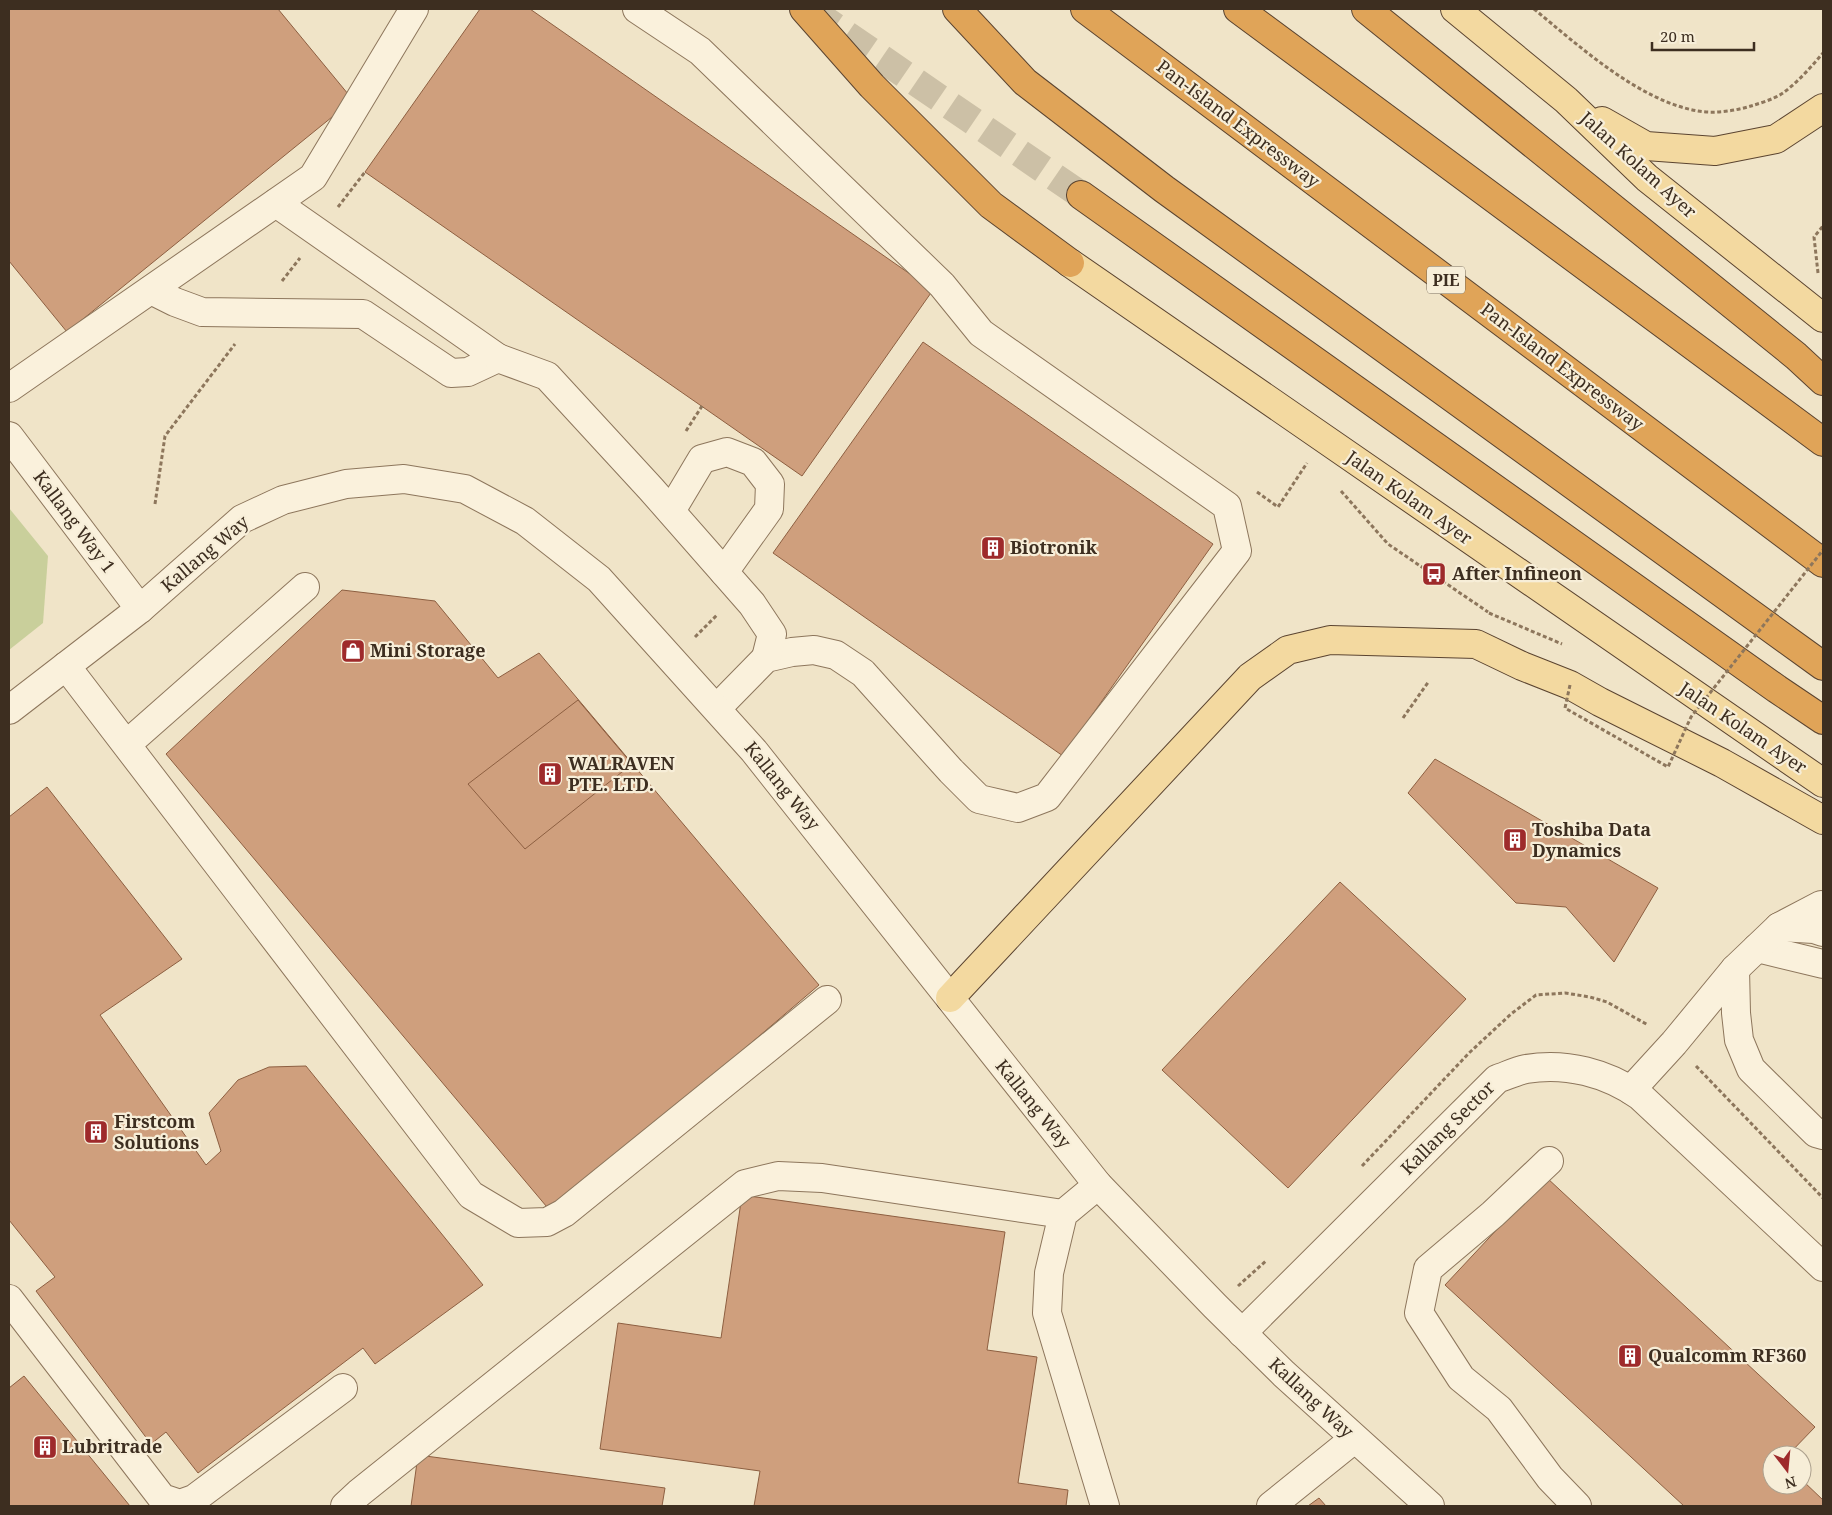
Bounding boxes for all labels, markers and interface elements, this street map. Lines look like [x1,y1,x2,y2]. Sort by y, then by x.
scale bar [1652,20,1754,52]
text: 20 m [1660,26,1695,46]
street label: Pan-Island Expressway [1152,54,1326,193]
street label: Jalan Kolam Ayer [1575,105,1702,223]
road number: PIE [1427,266,1465,294]
street label: Pan-Island Expressway [1476,297,1650,436]
street label: Jalan Kolam Ayer [1341,444,1478,550]
street label: Kallang Way 1 [28,465,121,577]
street label: Kallang Way [155,509,254,597]
building icon: Biotronik [980,535,1006,561]
place label: Biotronik [1010,535,1098,559]
bus stop icon: After Infineon [1421,561,1447,587]
place label: After Infineon [1452,561,1582,585]
shop icon: Mini Storage [340,638,366,664]
place label: Mini Storage [370,638,486,662]
street label: Jalan Kolam Ayer [1674,675,1812,779]
street label: Kallang Way [740,736,826,835]
place label: WALRAVEN PTE. LTD. [568,751,675,796]
building icon: WALRAVEN PTE. LTD. [537,761,563,787]
place label: Toshiba Data Dynamics [1532,817,1651,862]
building icon: Toshiba Data Dynamics [1502,827,1528,853]
street label: Kallang Way [991,1054,1077,1153]
street label: Kallang Sector [1395,1075,1500,1179]
place label: Firstcom Solutions [114,1109,199,1154]
building icon: Firstcom Solutions [83,1119,109,1145]
building icon: Qualcomm RF360 [1617,1343,1643,1369]
place label: Qualcomm RF360 [1648,1343,1807,1367]
street label: Kallang Way [1264,1352,1360,1443]
building icon: Lubritrade [32,1434,58,1460]
place label: Lubritrade [62,1434,162,1458]
north arrow [1762,1445,1812,1495]
text: N [1783,1472,1799,1494]

